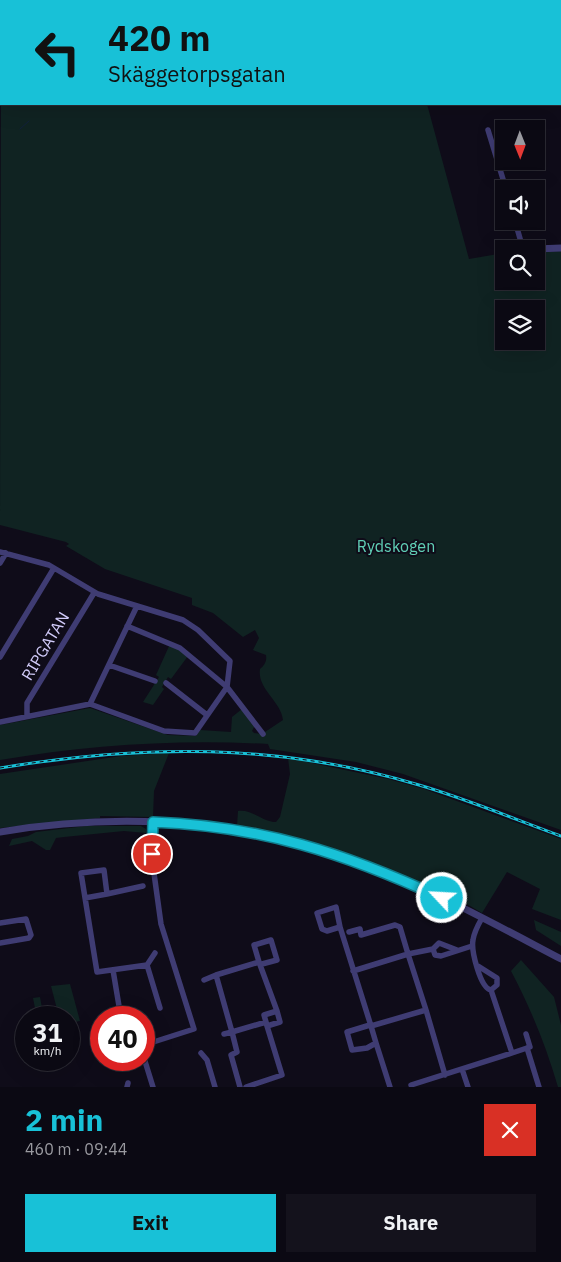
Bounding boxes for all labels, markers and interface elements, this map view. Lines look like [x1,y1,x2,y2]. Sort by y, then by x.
text: 420 m [108,15,211,61]
icon: left [25,20,90,85]
text: Skäggetorpsgatan [108,59,286,88]
north arrow [495,120,545,170]
map controls [495,120,545,350]
button: sound [495,180,545,230]
button: search [495,240,545,290]
button: layers [495,300,545,350]
park label: Rydskogen [357,536,435,556]
street label: RIPGATAN [17,608,73,684]
pin [131,833,173,875]
icon: arrive [138,840,166,868]
position arrow [415,871,467,923]
speed limit sign: 40 [90,1006,155,1071]
text: 31 [32,1016,63,1049]
text: km/h [33,1043,62,1058]
text: 2 min [25,1100,103,1139]
button: close [484,1104,536,1156]
text: 460 m · 09:44 [25,1139,127,1159]
button: Exit [25,1194,276,1252]
button: Share [286,1194,536,1252]

